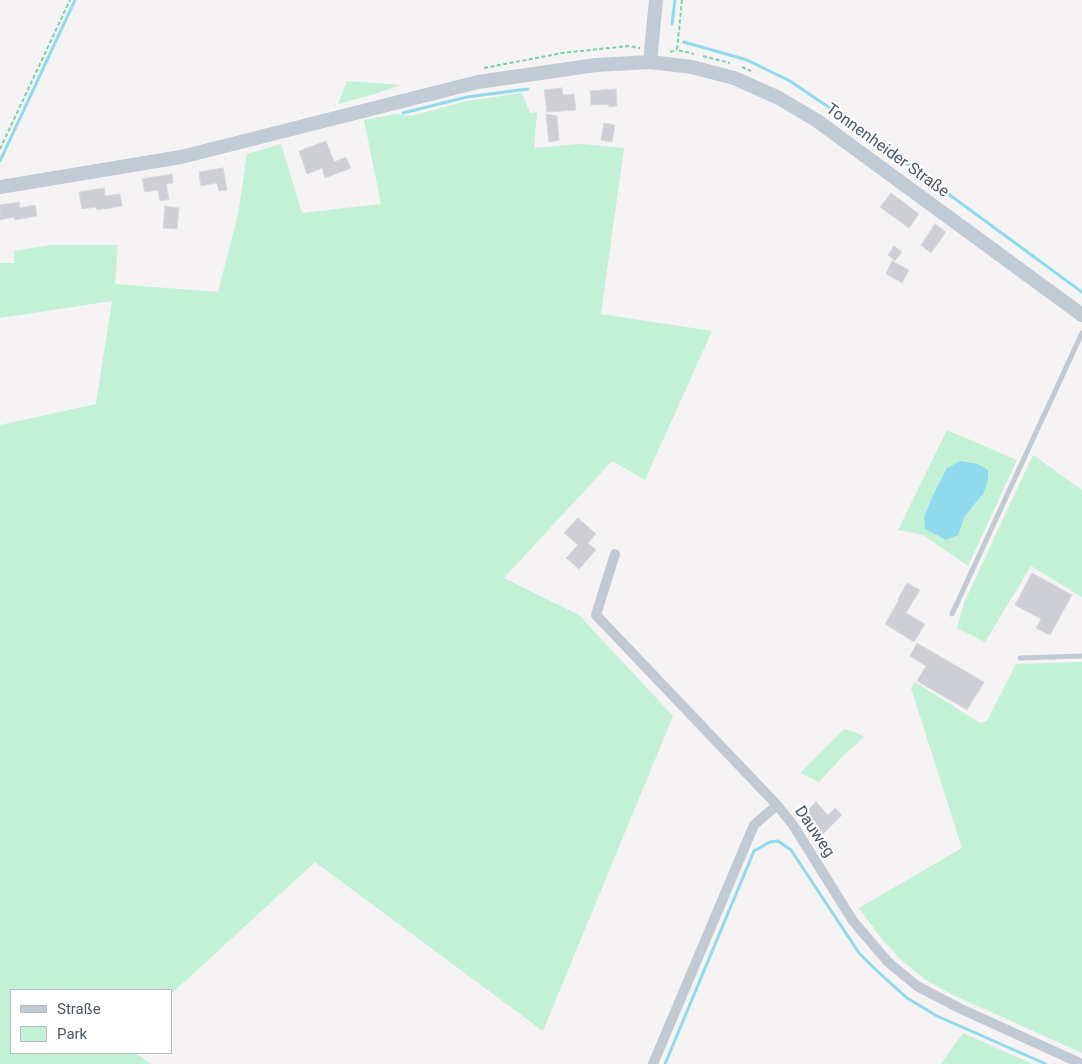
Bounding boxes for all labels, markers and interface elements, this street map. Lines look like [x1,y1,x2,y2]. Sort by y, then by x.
street label: Tonnenheider Straße [822,100,952,202]
street label: Dauweg [790,803,838,861]
legend [10,989,172,1054]
text: Straße [57,1000,101,1018]
text: Park [57,1025,87,1043]

